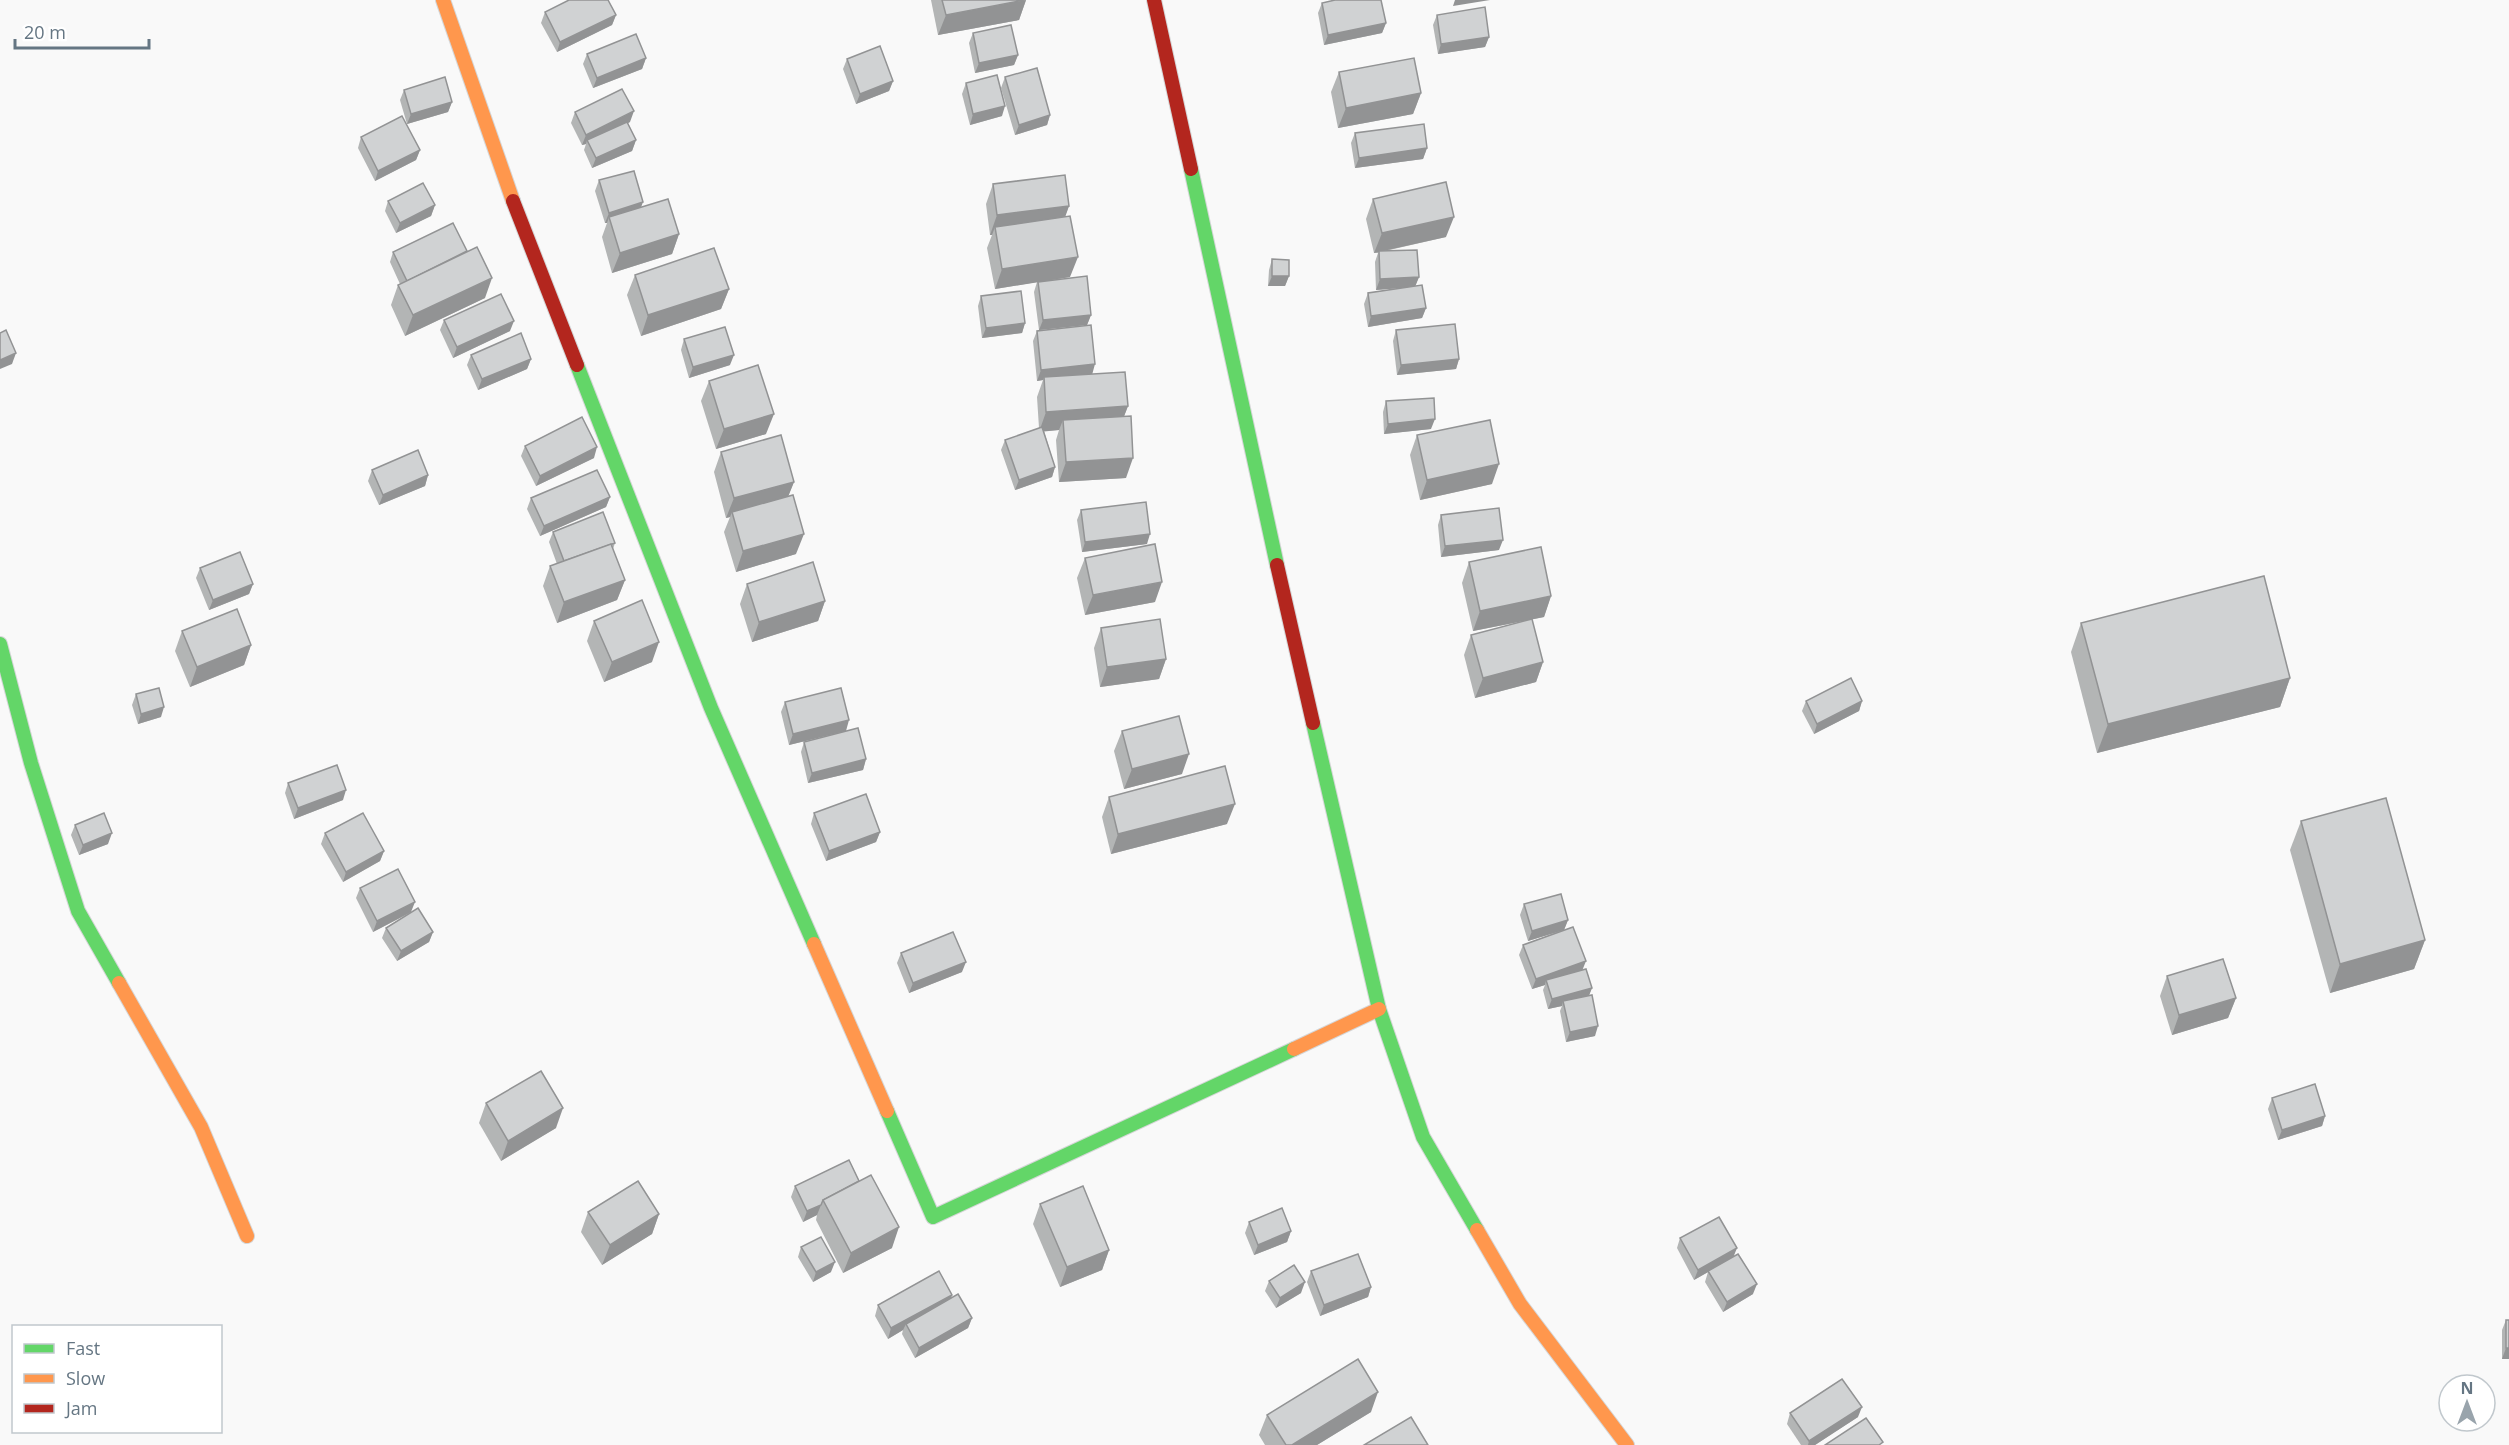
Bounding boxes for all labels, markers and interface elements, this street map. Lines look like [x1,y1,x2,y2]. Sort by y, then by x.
scale bar [15,12,148,50]
text: 20 m [24,20,66,44]
legend [12,1325,222,1433]
text: Fast [66,1336,100,1360]
text: Slow [66,1366,105,1390]
north arrow [2437,1373,2497,1433]
text: N [2460,1377,2474,1399]
text: Jam [64,1396,98,1420]

